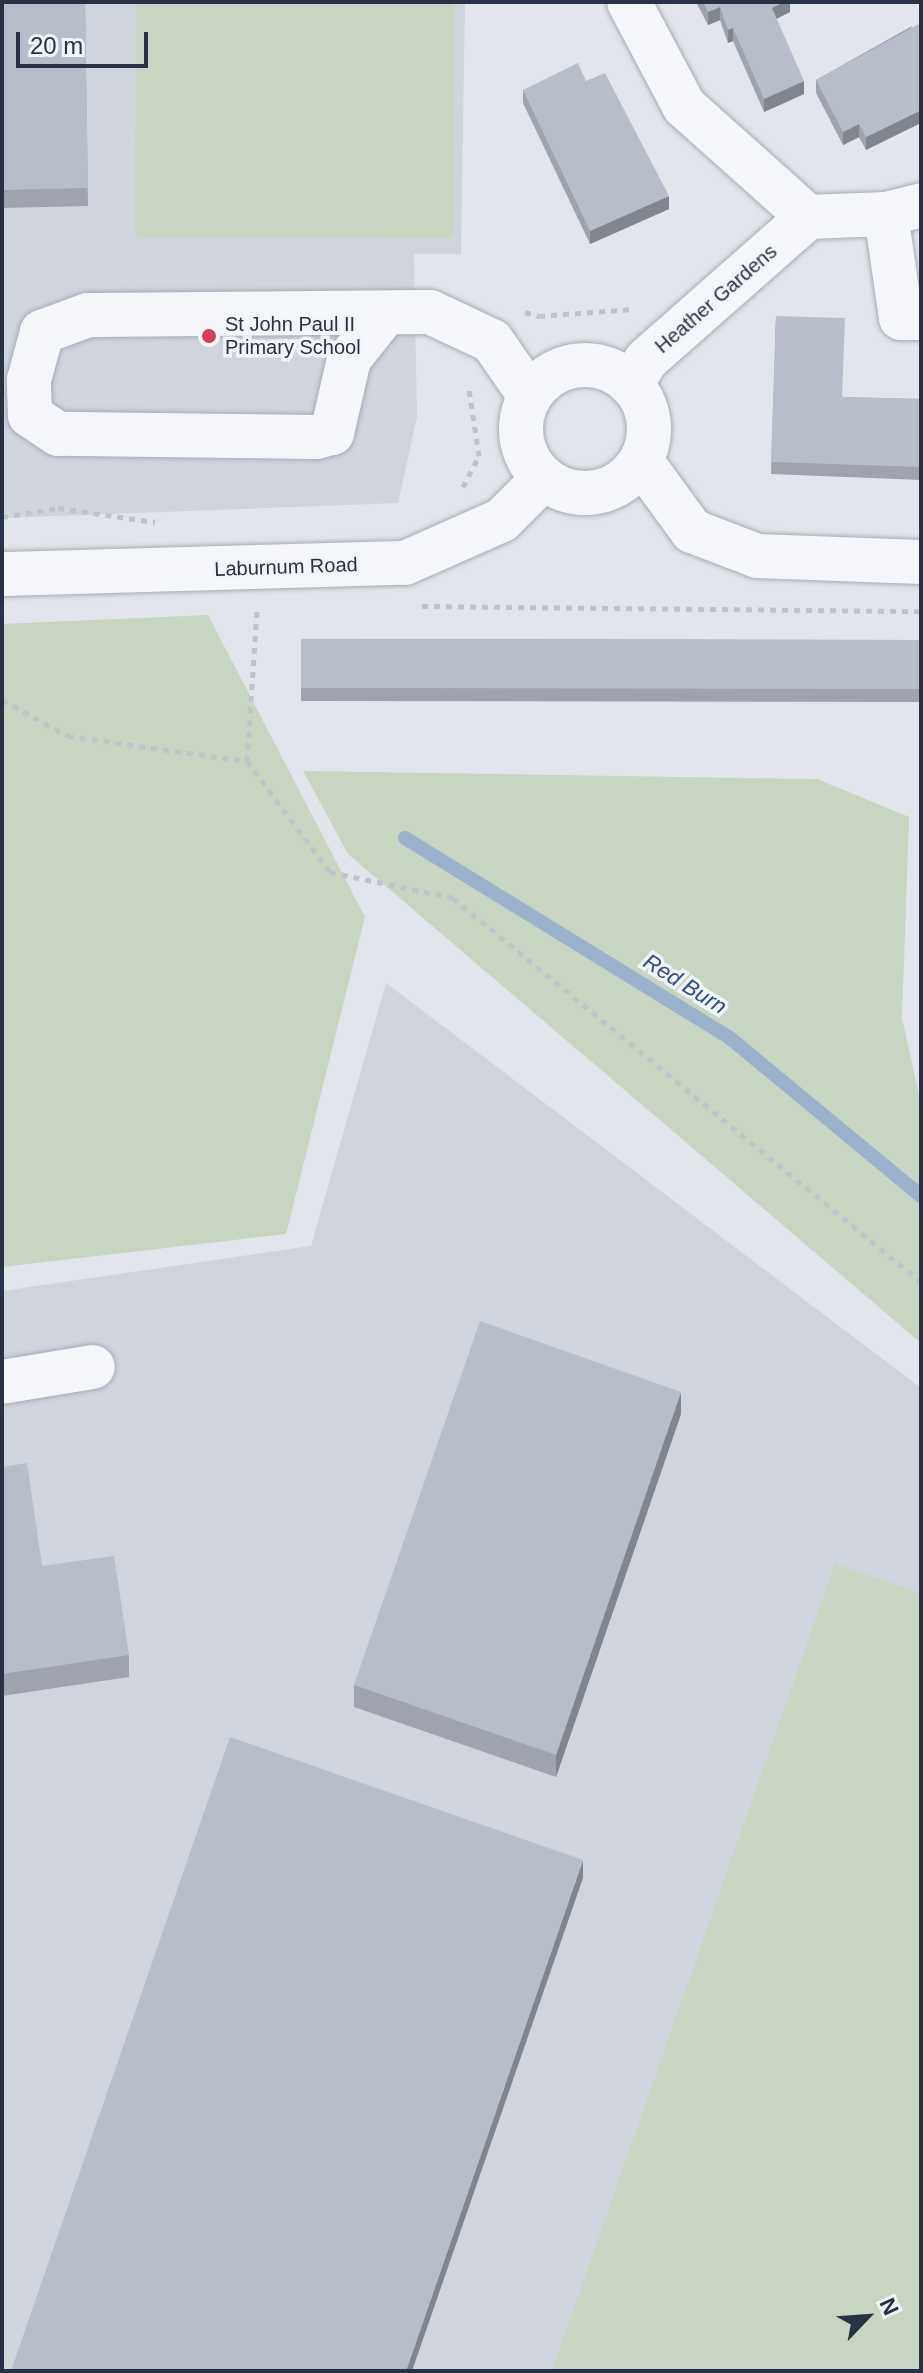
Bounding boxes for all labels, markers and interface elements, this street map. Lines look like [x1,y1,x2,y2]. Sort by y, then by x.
scale bar [20,16,152,66]
text: 20 m [30,32,83,59]
street label: Heather Gardens [650,240,782,358]
place label: St John Paul II Primary School [225,312,361,359]
marker: St John Paul II Primary School [200,327,218,345]
street label: Laburnum Road [214,553,358,581]
water label: Red Burn [639,948,731,1020]
north arrow [827,2277,907,2357]
text: N [875,2294,904,2319]

